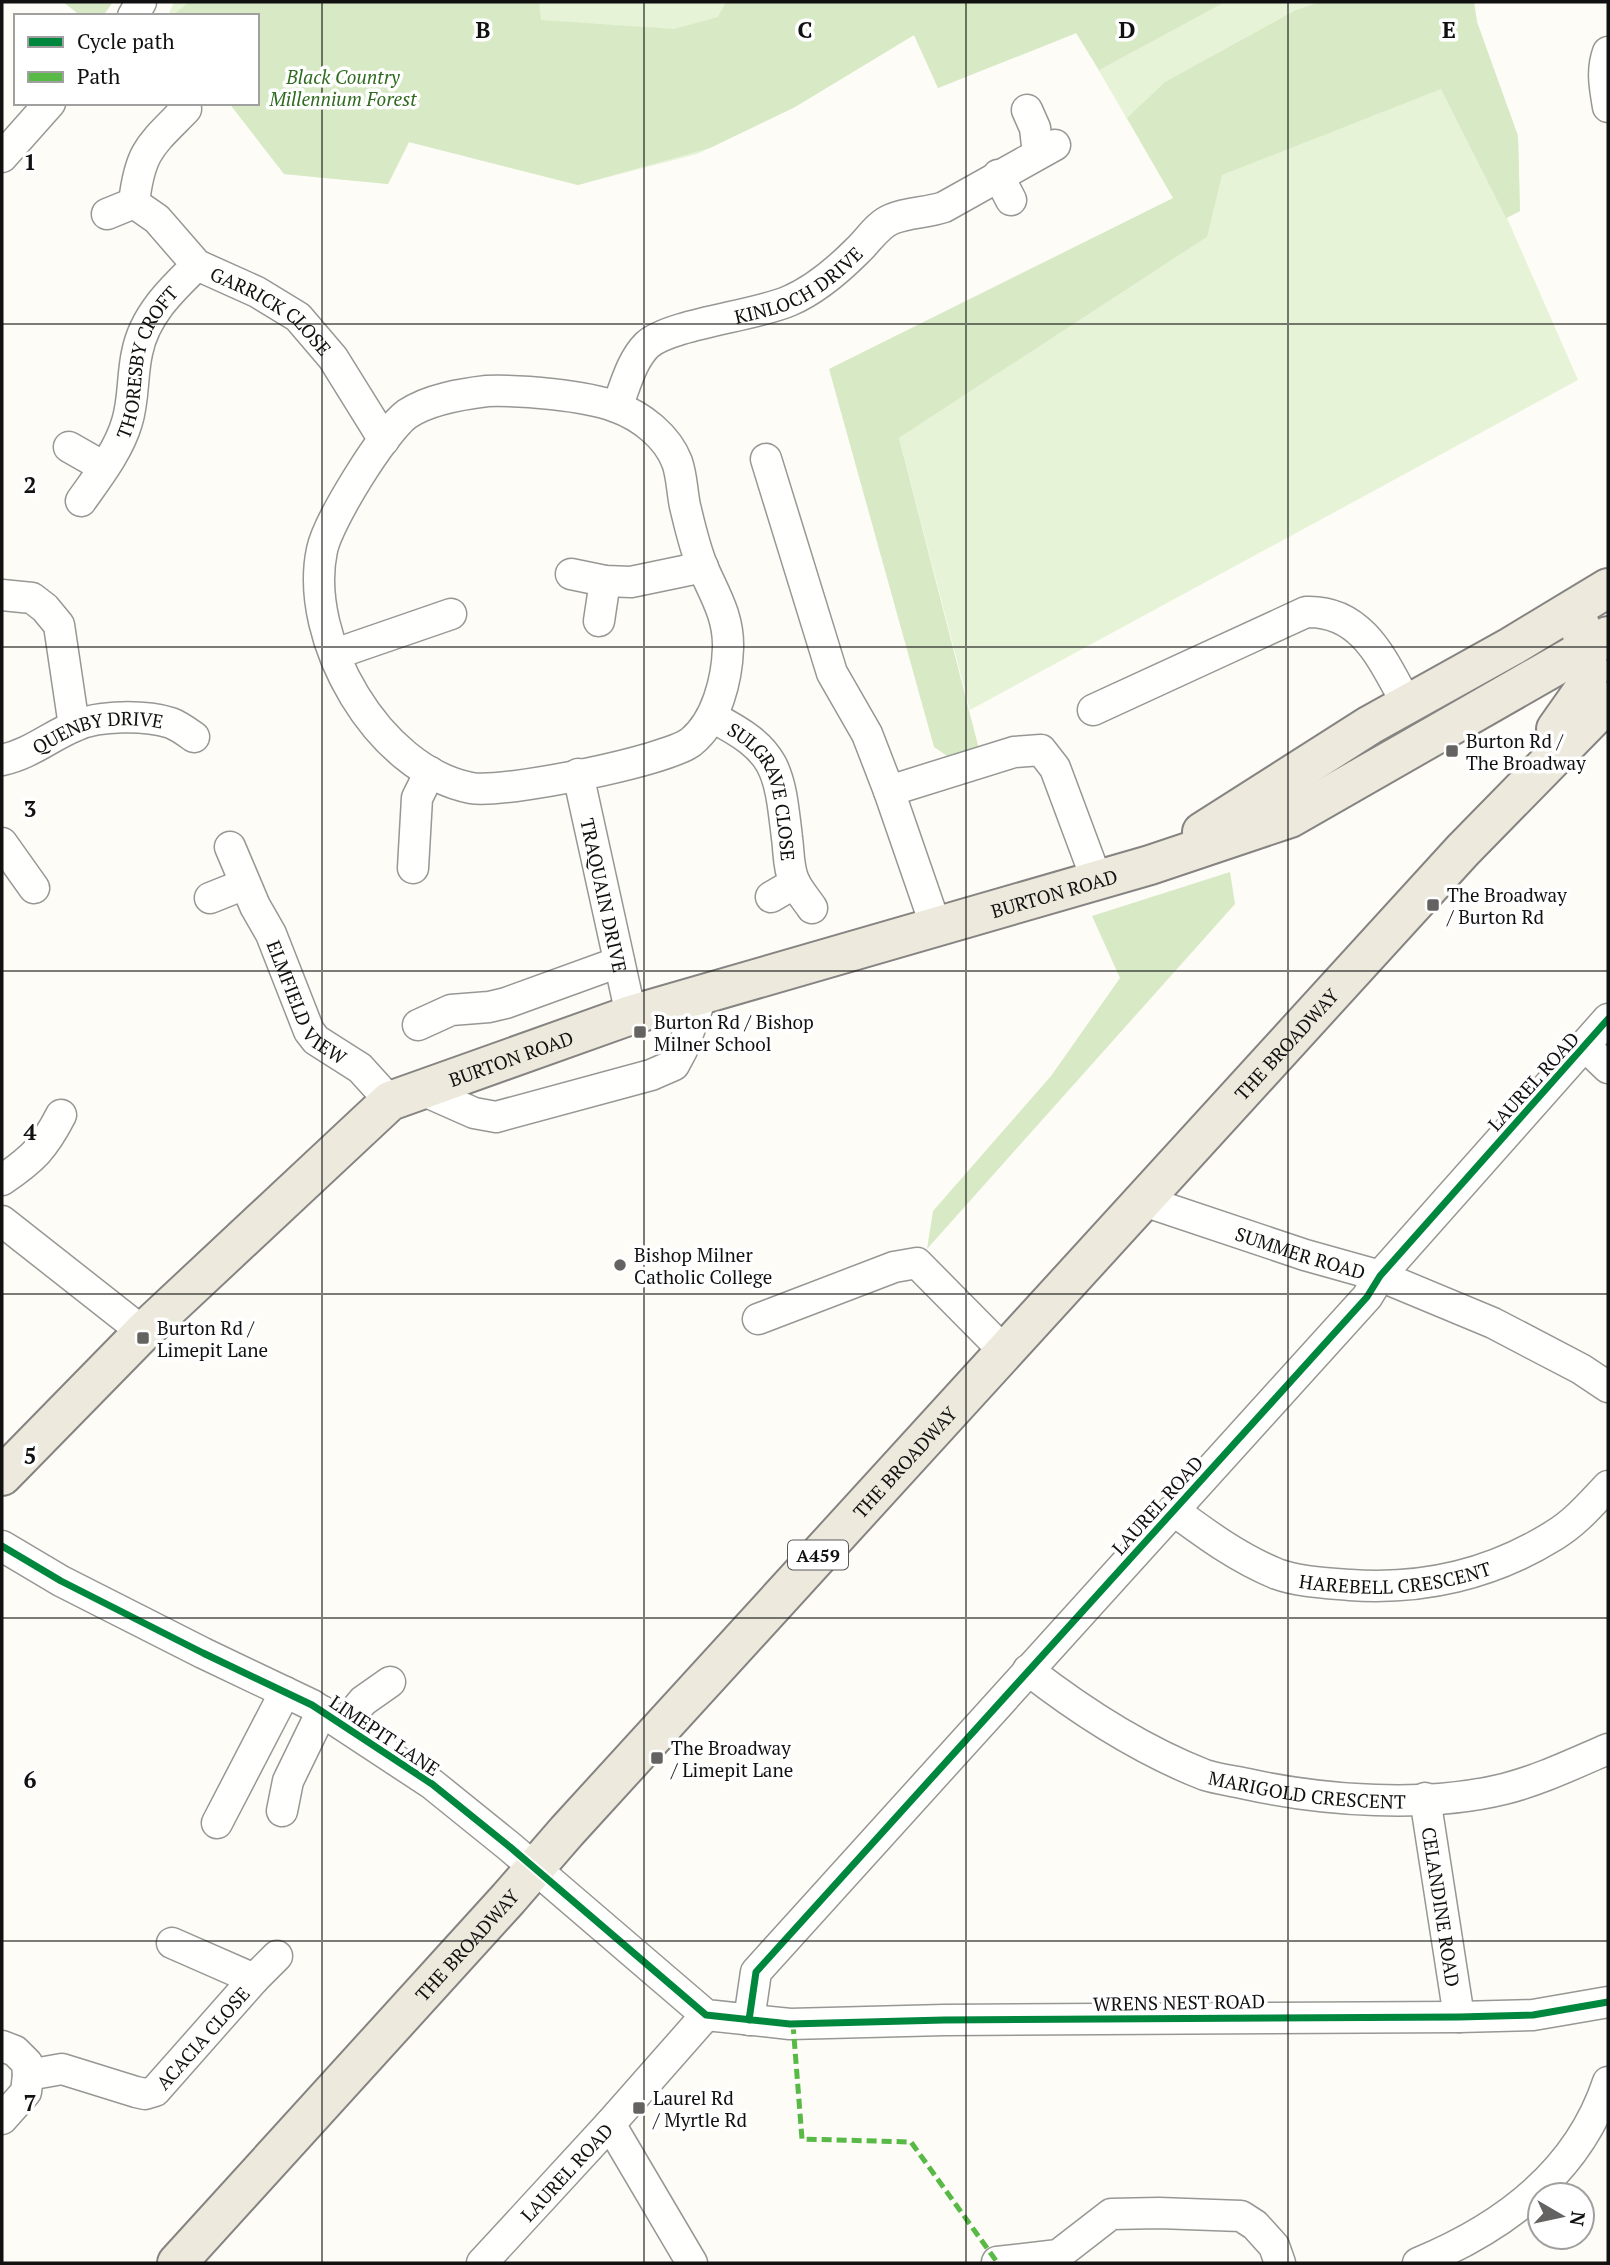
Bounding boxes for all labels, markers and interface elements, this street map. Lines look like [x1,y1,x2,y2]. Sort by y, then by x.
legend [14,14,259,105]
text: B [476,14,491,45]
text: C [798,14,813,45]
text: D [1119,14,1136,45]
text: E [1442,14,1456,45]
text: Cycle path [77,27,175,55]
text: Path [77,62,120,90]
park label: Black Country Millennium Forest [268,64,417,111]
text: 1 [24,146,37,177]
street label: KINLOCH DRIVE [732,241,867,328]
street label: GARRICK CLOSE [207,260,337,360]
street label: THORESBY CROFT [110,280,183,442]
text: 2 [24,469,37,500]
street label: QUENBY DRIVE [27,705,166,759]
street label: SULGRAVE CLOSE [723,716,802,862]
place label: Burton Rd / The Broadway [1466,728,1586,775]
marker: Burton Rd / The Broadway [1444,743,1460,759]
text: 3 [24,793,37,824]
street label: TRAQUAIN DRIVE [576,816,634,975]
street label: BURTON ROAD [988,863,1120,923]
place label: The Broadway / Burton Rd [1446,882,1567,929]
marker: The Broadway / Burton Rd [1425,897,1441,913]
street label: ELMFIELD VIEW [262,936,352,1069]
street label: THE BROADWAY [1228,982,1344,1105]
place label: Burton Rd / Bishop Milner School [654,1009,814,1056]
street label: BURTON ROAD [445,1024,577,1092]
marker: Burton Rd / Bishop Milner School [632,1024,648,1040]
street label: LAUREL ROAD [1482,1026,1584,1136]
text: 4 [24,1116,37,1147]
street label: SUMMER ROAD [1232,1220,1368,1284]
place label: Bishop Milner Catholic College [634,1242,772,1289]
marker: Bishop Milner Catholic College [612,1257,628,1273]
place label: Burton Rd / Limepit Lane [157,1315,268,1362]
marker: Burton Rd / Limepit Lane [135,1330,151,1346]
street label: THE BROADWAY [847,1400,962,1523]
text: 5 [24,1440,37,1471]
street label: LAUREL ROAD [1106,1450,1208,1560]
road number: A459 [788,1540,848,1570]
street label: HAREBELL CRESCENT [1298,1555,1494,1598]
street label: LIMEPIT LANE [325,1689,445,1781]
place label: The Broadway / Limepit Lane [670,1735,793,1782]
marker: The Broadway / Limepit Lane [649,1750,665,1766]
text: 6 [24,1764,37,1795]
street label: MARIGOLD CRESCENT [1206,1764,1406,1813]
street label: CELANDINE ROAD [1417,1825,1467,1988]
street label: THE BROADWAY [409,1883,524,2006]
street label: ACACIA CLOSE [150,1981,254,2094]
street label: WRENS NEST ROAD [1093,1988,1265,2016]
place label: Laurel Rd / Myrtle Rd [652,2085,748,2132]
text: 7 [24,2087,37,2118]
marker: Laurel Rd / Myrtle Rd [631,2100,647,2116]
street label: LAUREL ROAD [514,2117,618,2226]
north arrow [1526,2181,1596,2251]
text: N [1565,2210,1592,2228]

